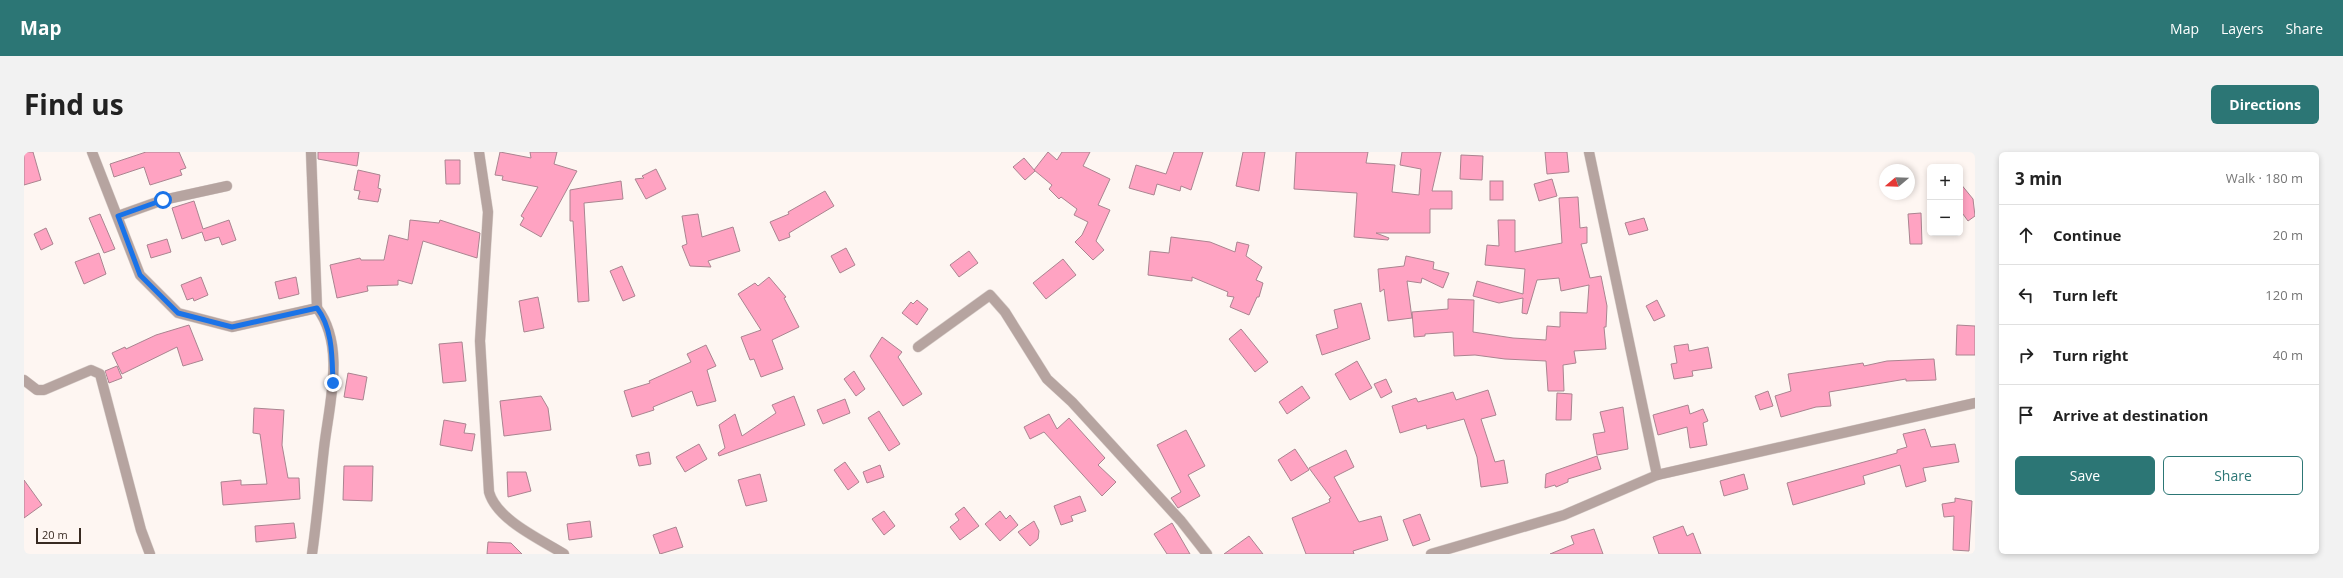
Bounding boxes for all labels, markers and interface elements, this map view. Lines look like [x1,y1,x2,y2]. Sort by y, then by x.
text: Map [20,15,61,41]
text: Map [2170,19,2199,38]
text: Layers [2221,19,2263,38]
text: Share [2285,19,2323,38]
text: Find us [24,85,124,123]
button: Directions [2211,85,2319,124]
north arrow [1879,164,1915,200]
map controls [1927,164,1963,236]
button: + [1927,164,1963,200]
text: 3 min [2015,167,2062,190]
text: Walk · 180 m [2226,169,2303,187]
route start [154,191,172,209]
button: − [1927,200,1963,236]
icon: ahead [2015,224,2037,246]
text: Continue [2053,225,2121,245]
text: 20 m [2273,226,2303,244]
icon: left [2015,284,2037,306]
text: Turn left [2053,285,2118,305]
text: 120 m [2265,286,2303,304]
icon: right [2015,344,2037,366]
text: Turn right [2053,345,2128,365]
text: 40 m [2273,346,2303,364]
route end [324,374,342,392]
icon: arrive [2015,404,2037,426]
text: Arrive at destination [2053,405,2208,425]
button: Save [2015,456,2155,495]
button: Share [2163,456,2303,495]
scale bar [36,526,81,545]
text: 20 m [42,527,68,542]

